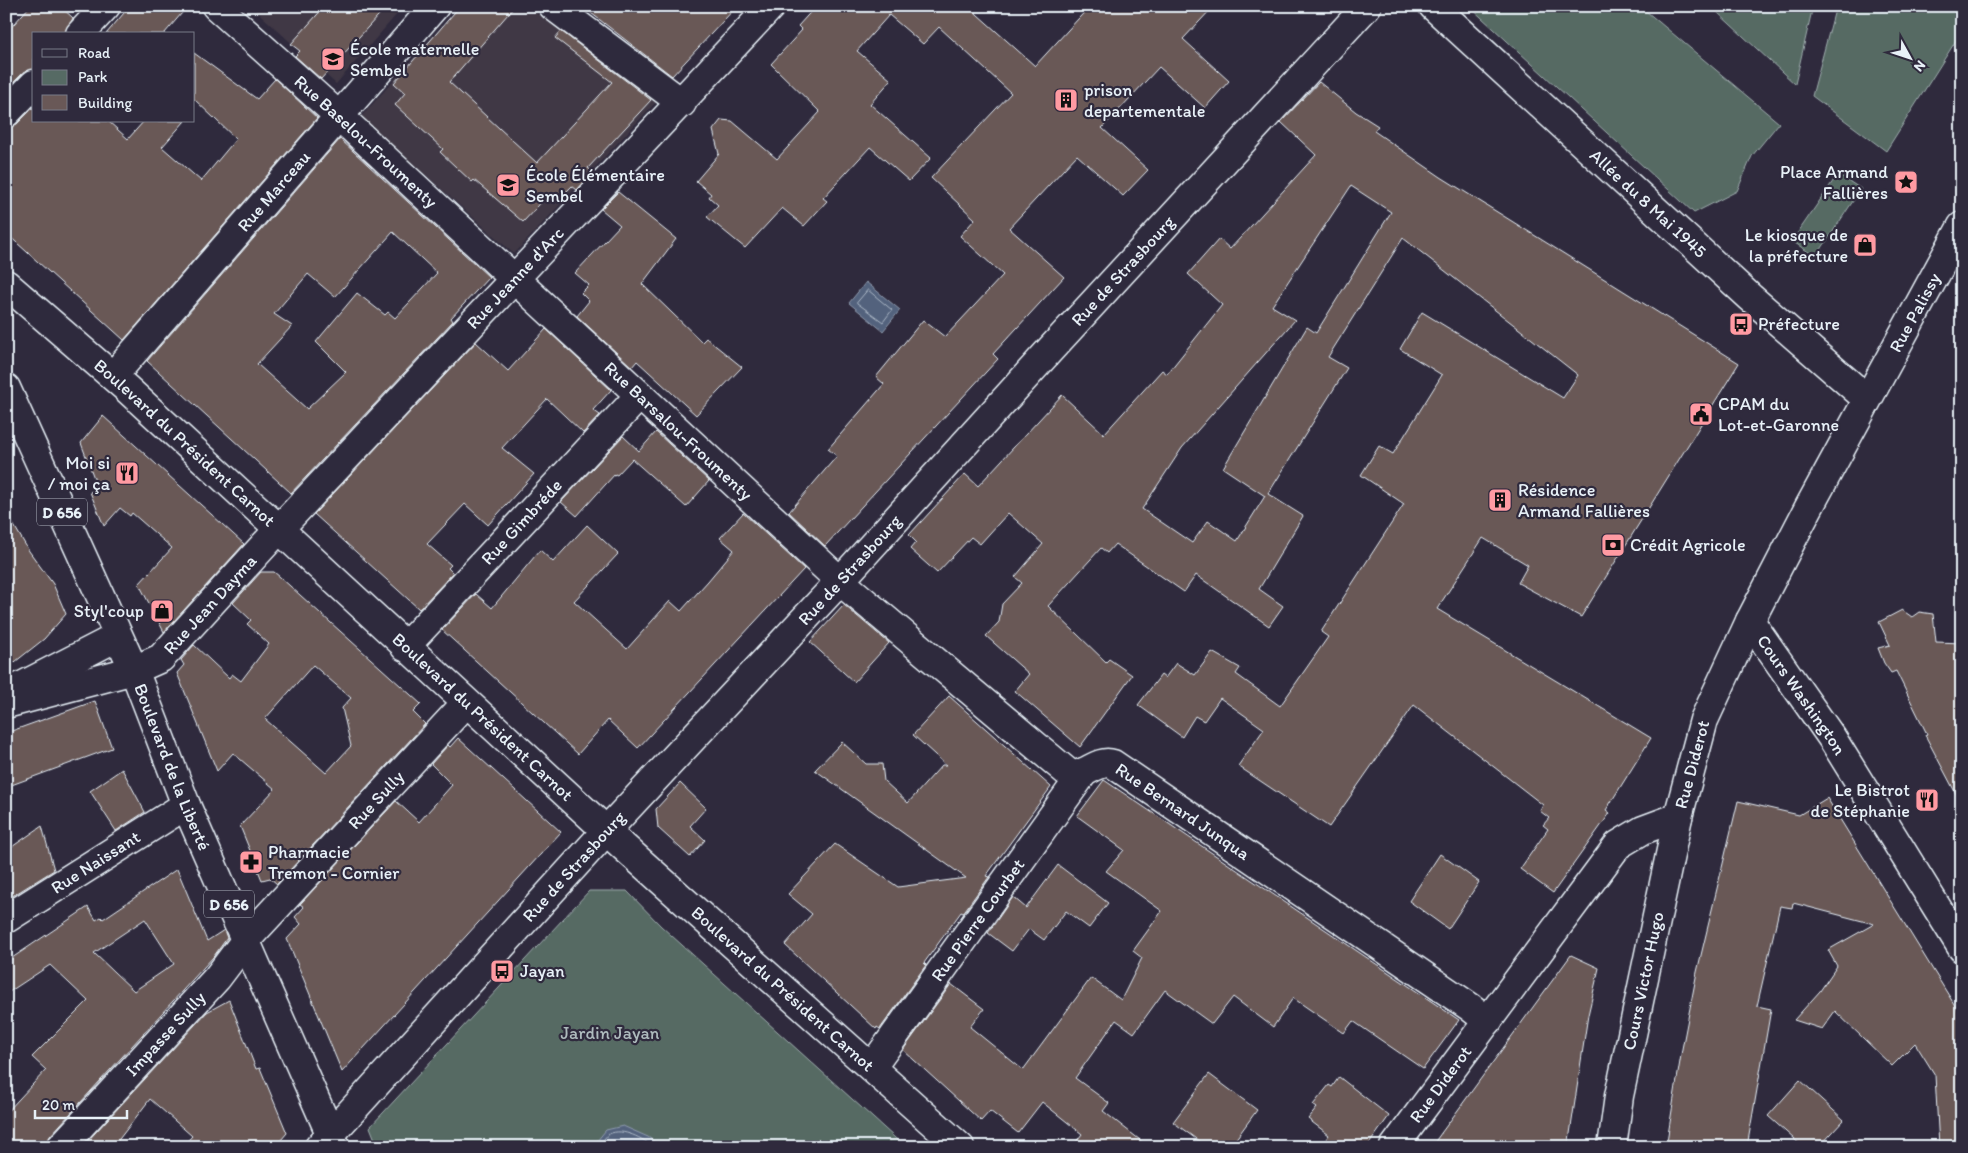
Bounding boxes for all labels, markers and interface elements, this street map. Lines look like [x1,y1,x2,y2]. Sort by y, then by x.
legend [32,32,195,122]
north arrow [1886,32,1936,82]
place label: École maternelle Sembel [350,38,480,81]
text: Road [78,44,111,62]
school or university icon: École maternelle Sembel [320,46,346,72]
text: N [1910,57,1929,75]
text: Park [78,68,108,86]
street label: Rue Baselou-Froumenty [290,70,442,213]
place label: prison departementale [1084,79,1205,122]
building icon: prison departementale [1053,87,1079,113]
text: Building [78,94,132,112]
street label: Allée du 8 Mai 1945 [1585,144,1711,263]
street label: Rue Marceau [233,146,315,236]
place label: Place Armand Fallières [1780,161,1888,204]
place label: École Élémentaire Sembel [526,164,665,207]
place icon: Place Armand Fallières [1893,169,1919,195]
school or university icon: École Élémentaire Sembel [495,172,521,198]
street label: Rue de Strasbourg [1066,210,1180,331]
street label: Rue Jeanne d'Arc [462,222,568,334]
place label: Le kiosque de la préfecture [1745,224,1848,267]
shop icon: Le kiosque de la préfecture [1852,232,1878,258]
street label: Rue Palissy [1884,268,1946,356]
bus stop icon: Préfecture [1728,311,1754,337]
place label: Préfecture [1758,313,1840,335]
street label: Boulevard du Président Carnot [89,354,280,531]
street label: Rue Barsalou-Froumenty [600,357,757,505]
place label: CPAM du Lot-et-Garonne [1718,393,1839,436]
public building icon: CPAM du Lot-et-Garonne [1688,401,1714,427]
place label: Moi si / moi ça [48,452,111,495]
restaurant icon: Moi si / moi ça [114,460,140,486]
street label: Rue Gimbréde [476,474,567,569]
place label: Résidence Armand Fallières [1518,479,1650,522]
building icon: Résidence Armand Fallières [1487,487,1513,513]
road number: D 656 [37,498,87,526]
street label: Rue de Strasbourg [793,509,906,630]
bank icon: Crédit Agricole [1600,532,1626,558]
place label: Crédit Agricole [1630,534,1746,556]
street label: Rue Jean Dayma [159,549,262,659]
shop icon: Styl'coup [149,598,175,624]
place label: Styl'coup [74,600,144,622]
street label: Boulevard du Président Carnot [388,628,578,806]
street label: Cours Washington [1752,630,1851,759]
street label: Boulevard de la Liberté [129,680,216,854]
street label: Rue Diderot [1670,718,1714,811]
street label: Rue Bernard Junqua [1111,758,1254,865]
street label: Rue Sully [343,766,409,834]
place label: Le Bistrot de Stéphanie [1811,779,1910,822]
restaurant icon: Le Bistrot de Stéphanie [1914,787,1940,813]
street label: Rue de Strasbourg [518,806,631,927]
street label: Rue Naissant [47,826,144,899]
place label: Pharmacie Tremon - Cornier [268,841,400,884]
pharmacy icon: Pharmacie Tremon - Cornier [238,849,264,875]
street label: Rue Pierre Courbet [926,854,1029,986]
road number: D 656 [204,891,254,918]
street label: Boulevard du Président Carnot [687,901,879,1077]
street label: Cours Victor Hugo [1618,910,1669,1052]
bus stop icon: Jayan [489,958,515,984]
place label: Jayan [520,960,565,982]
street label: Impasse Sully [121,986,210,1081]
park label: Jardin Jayan [561,1022,660,1044]
street label: Rue Diderot [1405,1041,1476,1127]
scale bar [35,1088,128,1120]
text: 20 m [42,1096,76,1114]

